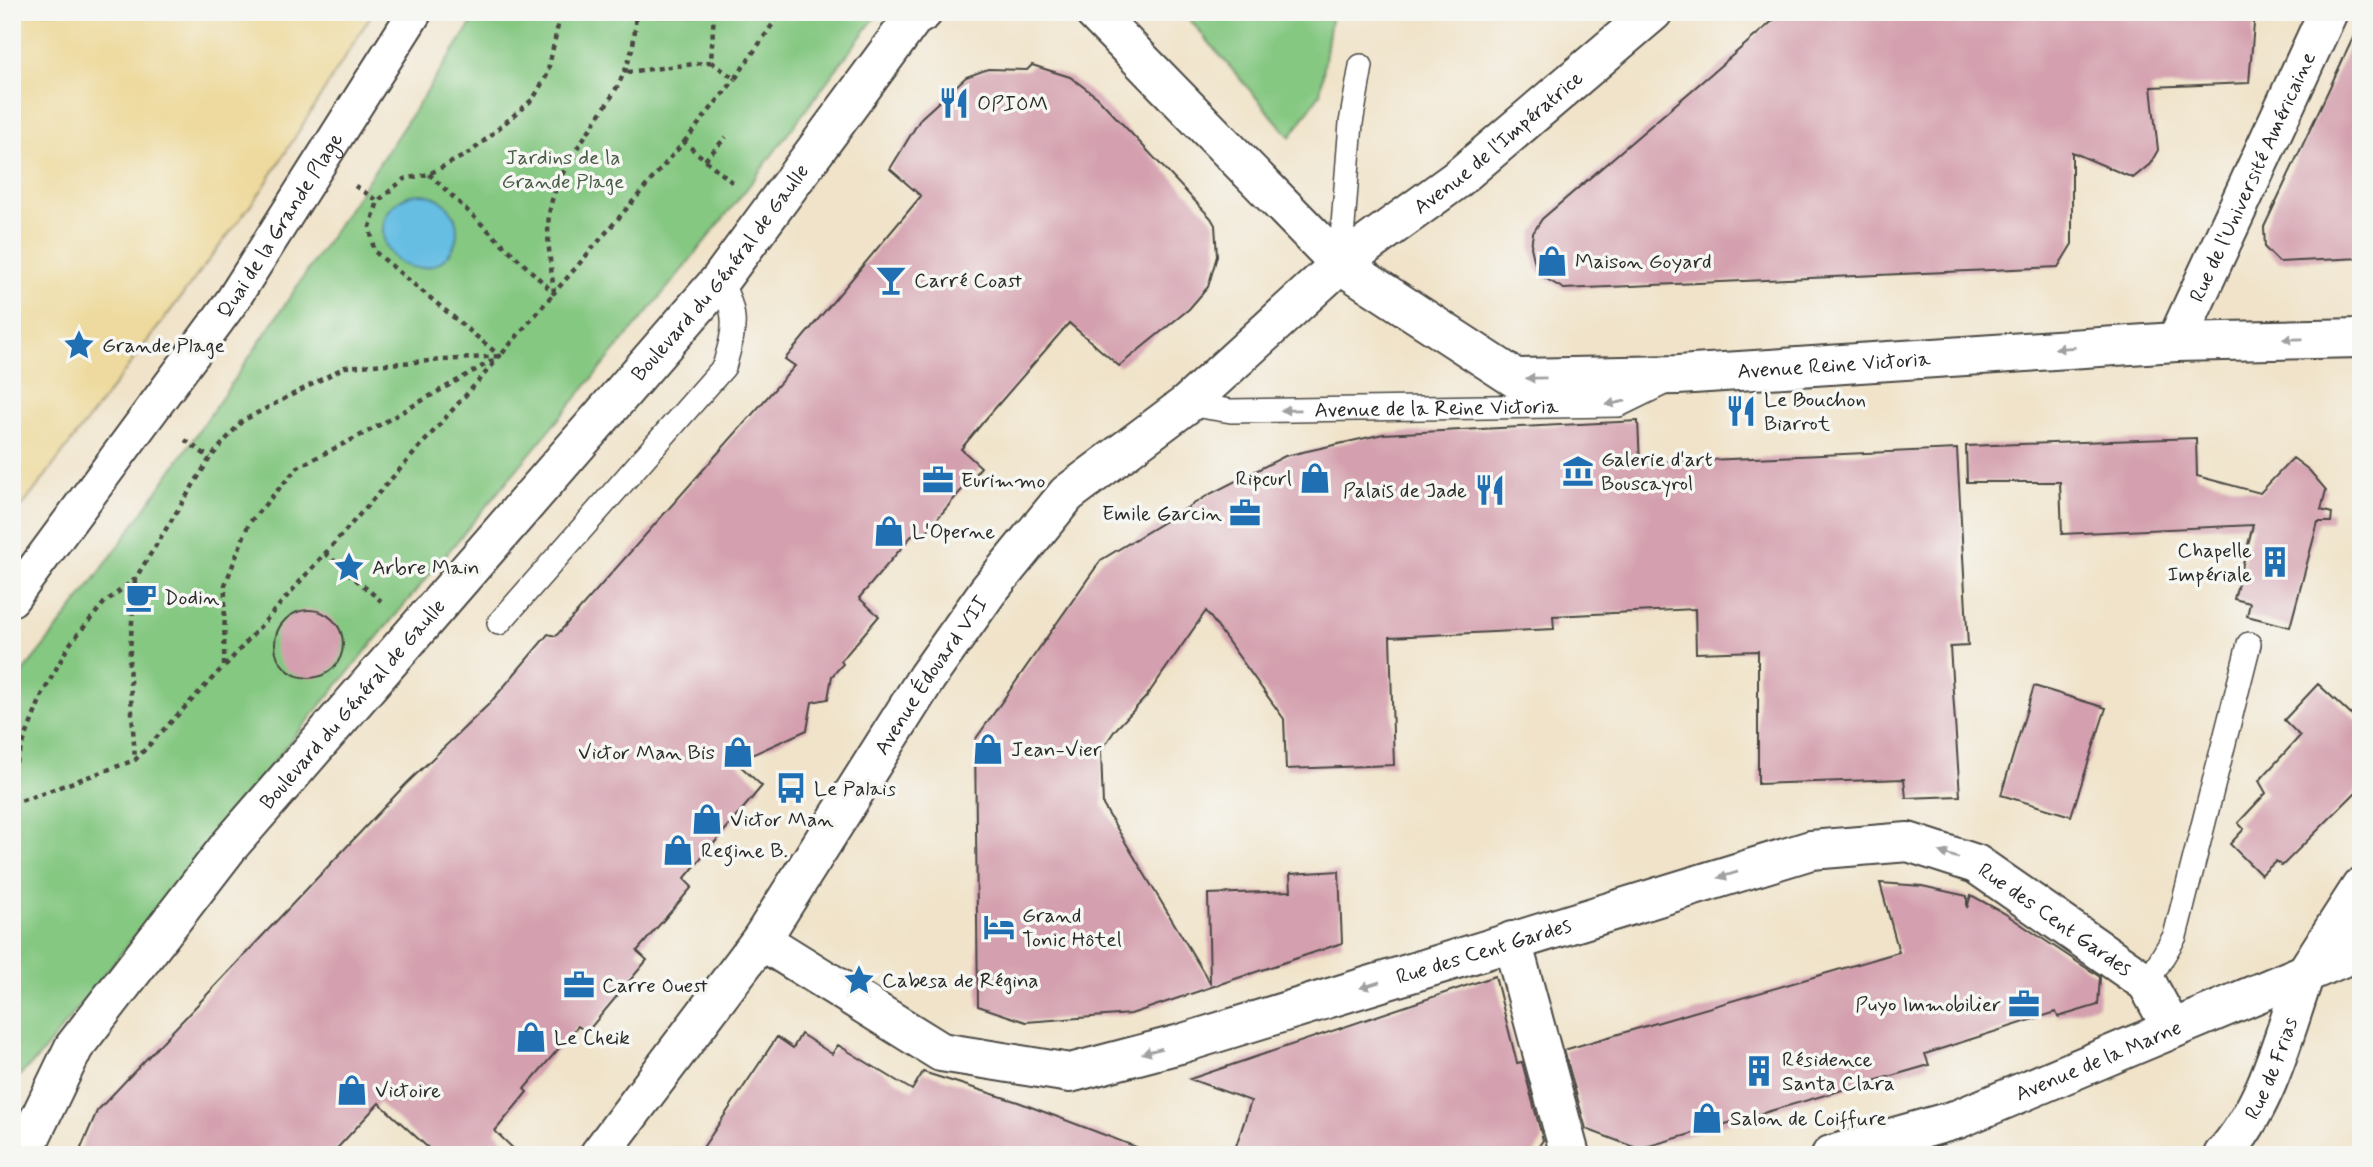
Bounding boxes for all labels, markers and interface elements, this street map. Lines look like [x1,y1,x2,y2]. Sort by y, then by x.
street label: Rue de l'Université Américaine [2183,47,2323,307]
street label: Avenue de l'Impératrice [1408,64,1590,221]
restaurant icon: OPIOM [937,86,971,120]
place label: OPIOM [977,90,1048,118]
street label: Quai de la Grande Plage [211,127,350,324]
park label: Jardins de la Grande Plage [502,144,624,196]
street label: Boulevard du Général de Gaulle [626,159,816,387]
shop icon: Maison Goyard [1535,244,1569,278]
place label: Maison Goyard [1575,248,1712,276]
bar icon: Carré Coast [874,263,908,297]
place label: Carré Coast [914,267,1022,295]
place icon: Grande Plage [62,328,96,362]
place label: Grande Plage [102,332,225,360]
one-way arrow [2281,334,2303,345]
one-way arrow [2054,343,2076,354]
street label: Avenue Reine Victoria [1736,345,1932,386]
one-way arrow [1525,372,1547,384]
place label: Le Bouchon Biarrot [1764,386,1866,438]
street label: Avenue de la Reine Victoria [1314,393,1559,425]
restaurant icon: Le Bouchon Biarrot [1724,394,1758,428]
one-way arrow [1605,398,1627,409]
one-way arrow [1280,404,1302,416]
place label: Galerie d'art Bouscayrol [1601,446,1713,498]
museum icon: Galerie d'art Bouscayrol [1561,454,1595,488]
shop icon: Ripcurl [1298,461,1332,495]
office icon: Eurimmo [921,463,955,497]
place label: Ripcurl [1236,465,1292,493]
place label: Eurimmo [961,467,1046,495]
restaurant icon: Palais de Jade [1473,473,1507,507]
place label: Palais de Jade [1343,477,1467,505]
office icon: Emile Garcin [1228,496,1262,530]
place label: Emile Garcin [1102,500,1223,528]
shop icon: L'Operne [872,514,906,548]
place label: L'Operne [912,518,995,546]
place label: Chapelle Impériale [2167,537,2252,589]
building icon: Chapelle Impériale [2258,545,2292,579]
place icon: Arbre Main [332,550,366,584]
place label: Arbre Main [372,554,480,582]
cafe icon: Dodin [124,580,158,614]
place label: Dodin [164,584,220,612]
street label: Avenue Édouard VII [868,590,995,761]
street label: Boulevard du Général de Gaulle [254,593,452,816]
shop icon: Jean-Vier [971,732,1005,766]
shop icon: Victor Man Bis [721,735,755,769]
place label: Jean-Vier [1011,736,1102,764]
place label: Victor Man Bis [578,739,715,767]
bus stop icon: Le Palais [774,771,808,805]
place label: Le Palais [814,775,896,803]
shop icon: Victor Man [690,802,724,836]
place label: Victor Man [730,806,834,834]
shop icon: Regine B. [661,833,695,867]
place label: Regine B. [701,837,788,867]
one-way arrow [1938,849,1959,860]
street label: Rue des Cent Gardes [1972,857,2137,983]
one-way arrow [1717,871,1738,881]
place label: Grand Tonic Hôtel [1022,902,1122,954]
hotel icon: Grand Tonic Hôtel [982,910,1016,944]
street label: Rue des Cent Gardes [1393,912,1575,992]
place icon: Cabesa de Régina [842,963,876,997]
place label: Cabesa de Régina [882,967,1039,995]
office icon: Carre Ouest [562,968,596,1002]
place label: Carre Ouest [602,972,708,1000]
one-way arrow [1359,981,1380,991]
office icon: Puyo Immobilier [2007,987,2041,1021]
place label: Puyo Immobilier [1855,991,2001,1019]
street label: Avenue de la Marne [2011,1014,2186,1108]
street label: Rue de Frias [2238,1014,2305,1125]
shop icon: Le Cheik [514,1020,548,1054]
place label: Le Cheik [554,1024,630,1052]
one-way arrow [1141,1046,1163,1057]
place label: Résidence Santa Clara [1782,1046,1895,1098]
building icon: Résidence Santa Clara [1742,1054,1776,1088]
shop icon: Victoire [335,1073,369,1107]
place label: Victoire [375,1077,441,1105]
shop icon: Salon de Coiffure [1690,1101,1724,1135]
place label: Salon de Coiffure [1730,1105,1887,1133]

